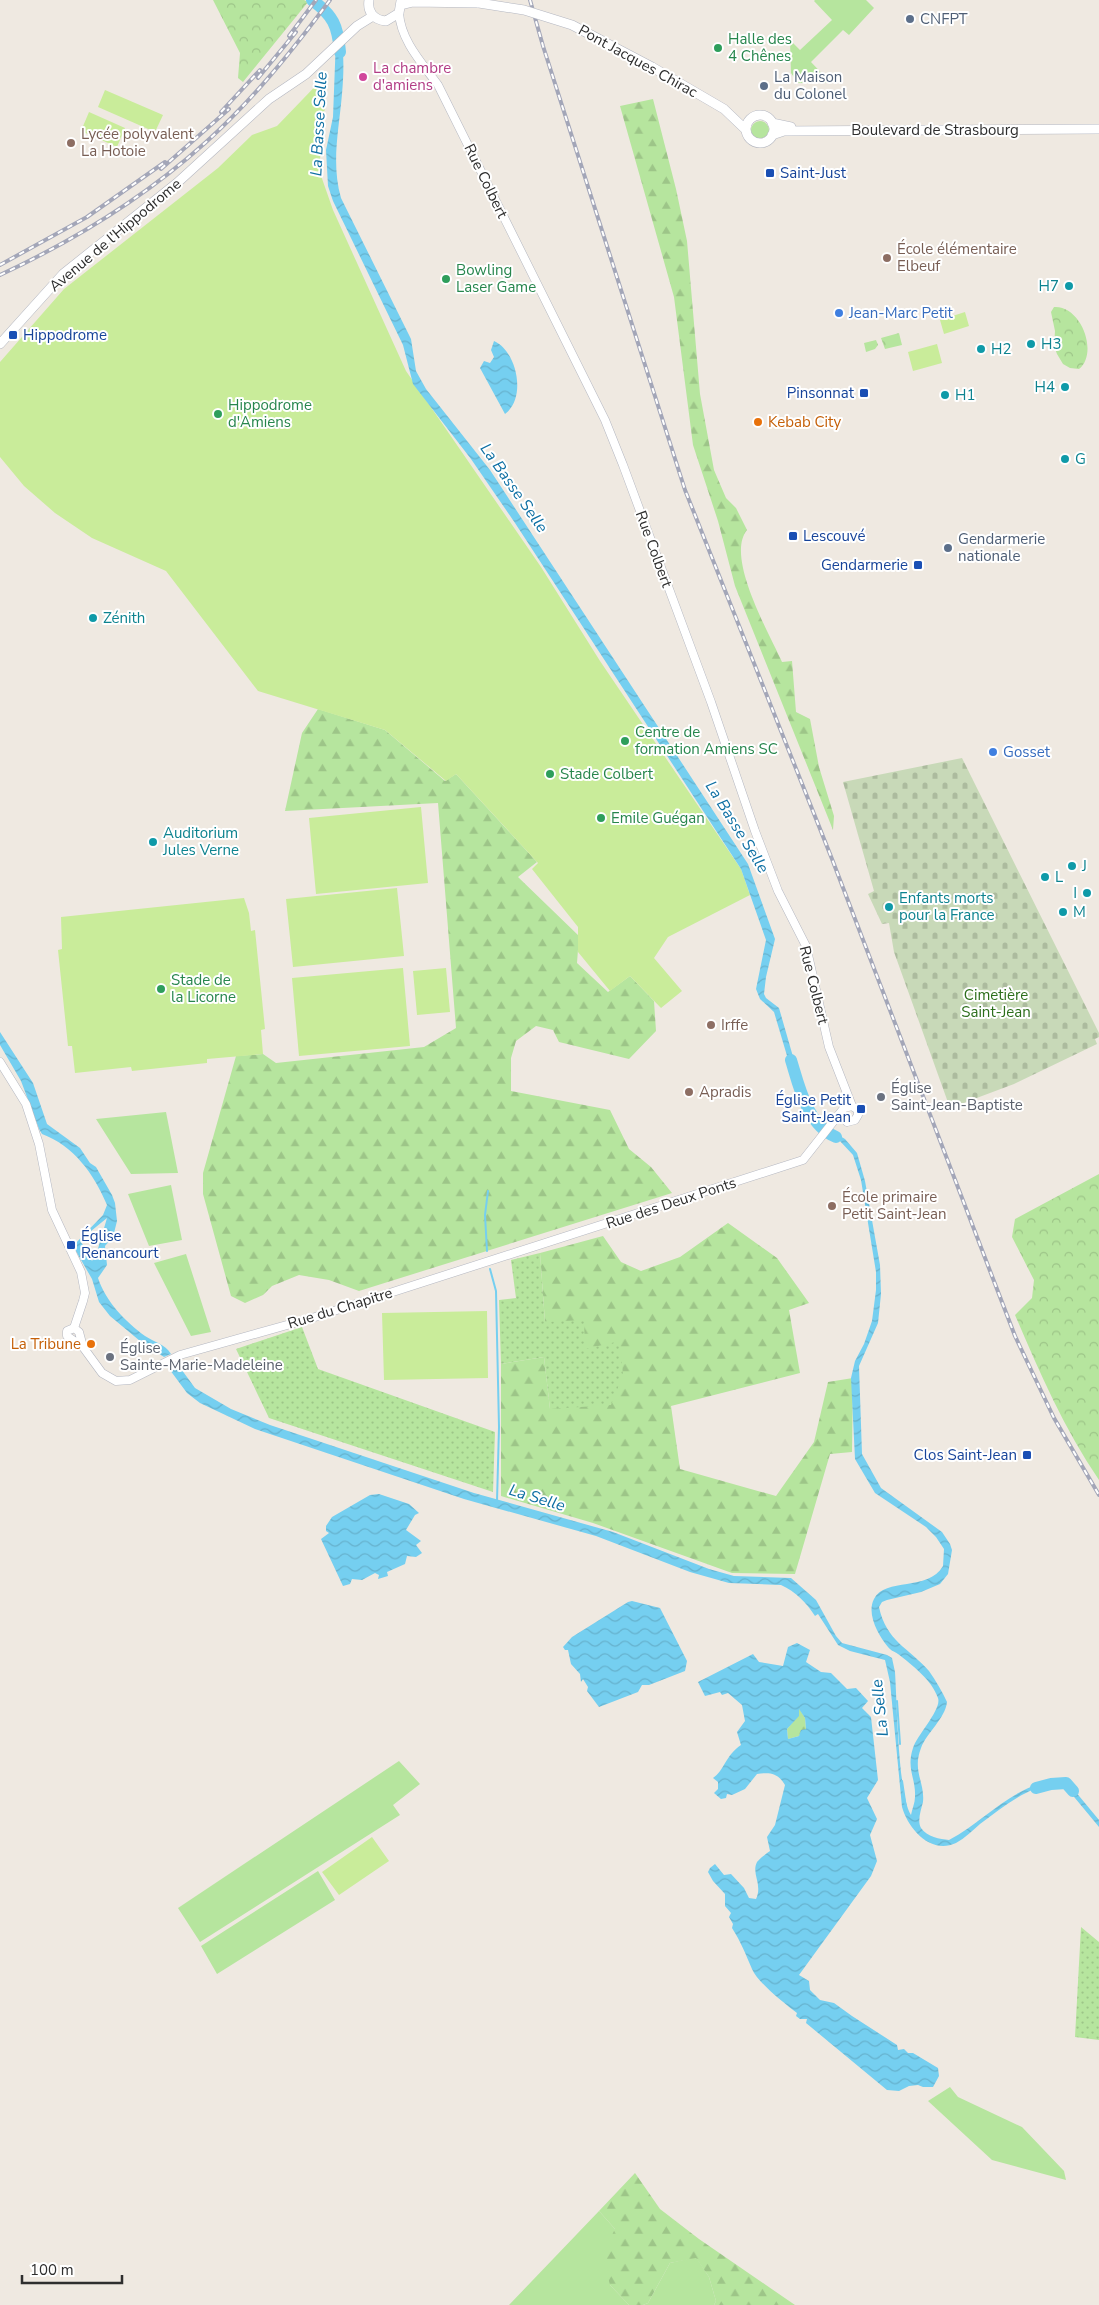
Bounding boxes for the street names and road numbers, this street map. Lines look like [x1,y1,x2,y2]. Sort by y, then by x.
street label: Pont Jacques Chirac [575,20,701,102]
street label: Boulevard de Strasbourg [851,120,1019,140]
street label: Rue Colbert [459,140,513,222]
street label: Avenue de l'Hippodrome [45,174,185,296]
street label: Rue Colbert [631,508,677,591]
street label: Rue Colbert [795,944,834,1027]
street label: Rue des Deux Ponts [603,1173,739,1233]
street label: Rue du Chapitre [285,1283,395,1333]

